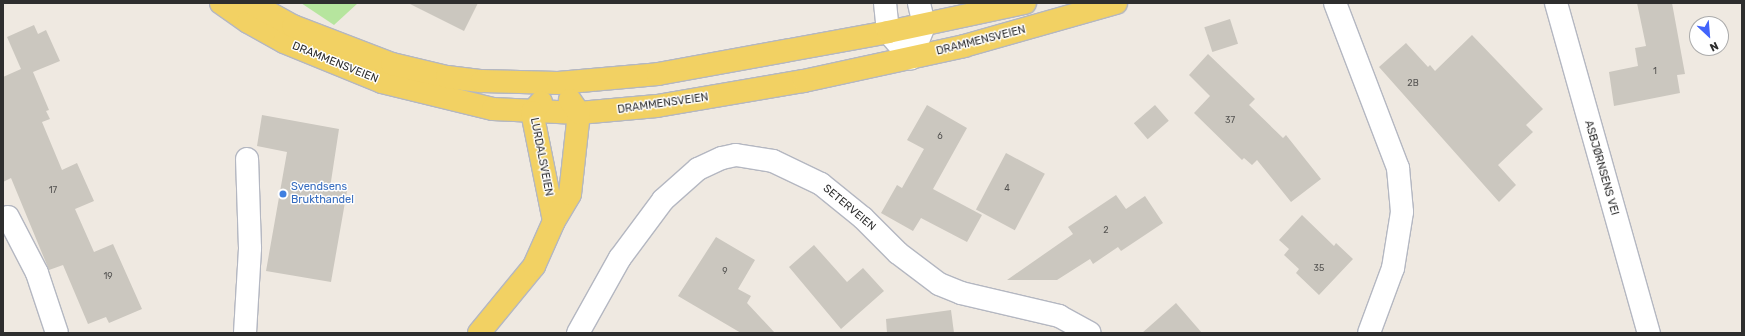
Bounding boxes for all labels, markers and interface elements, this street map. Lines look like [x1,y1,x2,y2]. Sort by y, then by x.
north arrow [1689,16,1729,56]
street label: DRAMMENSVEIEN [935,24,1027,58]
text: N [1708,39,1720,54]
street label: DRAMMENSVEIEN [290,40,380,86]
house number: 1 [1653,66,1657,76]
house number: 2B [1407,78,1419,88]
street label: DRAMMENSVEIEN [617,91,709,117]
house number: 37 [1225,115,1235,125]
street label: LURDALSVEIEN [527,117,555,197]
street label: ASBJØRNSENS VEI [1581,119,1621,217]
house number: 6 [937,131,943,141]
place label: Svendsens Brukthandel [291,181,354,207]
street label: SETERVEIEN [820,182,878,234]
house number: 4 [1004,183,1010,193]
house number: 17 [49,185,57,195]
marker: Svendsens Brukthandel [278,189,288,199]
house number: 2 [1103,225,1109,235]
house number: 35 [1314,263,1324,273]
house number: 9 [722,266,728,276]
house number: 19 [103,271,113,281]

